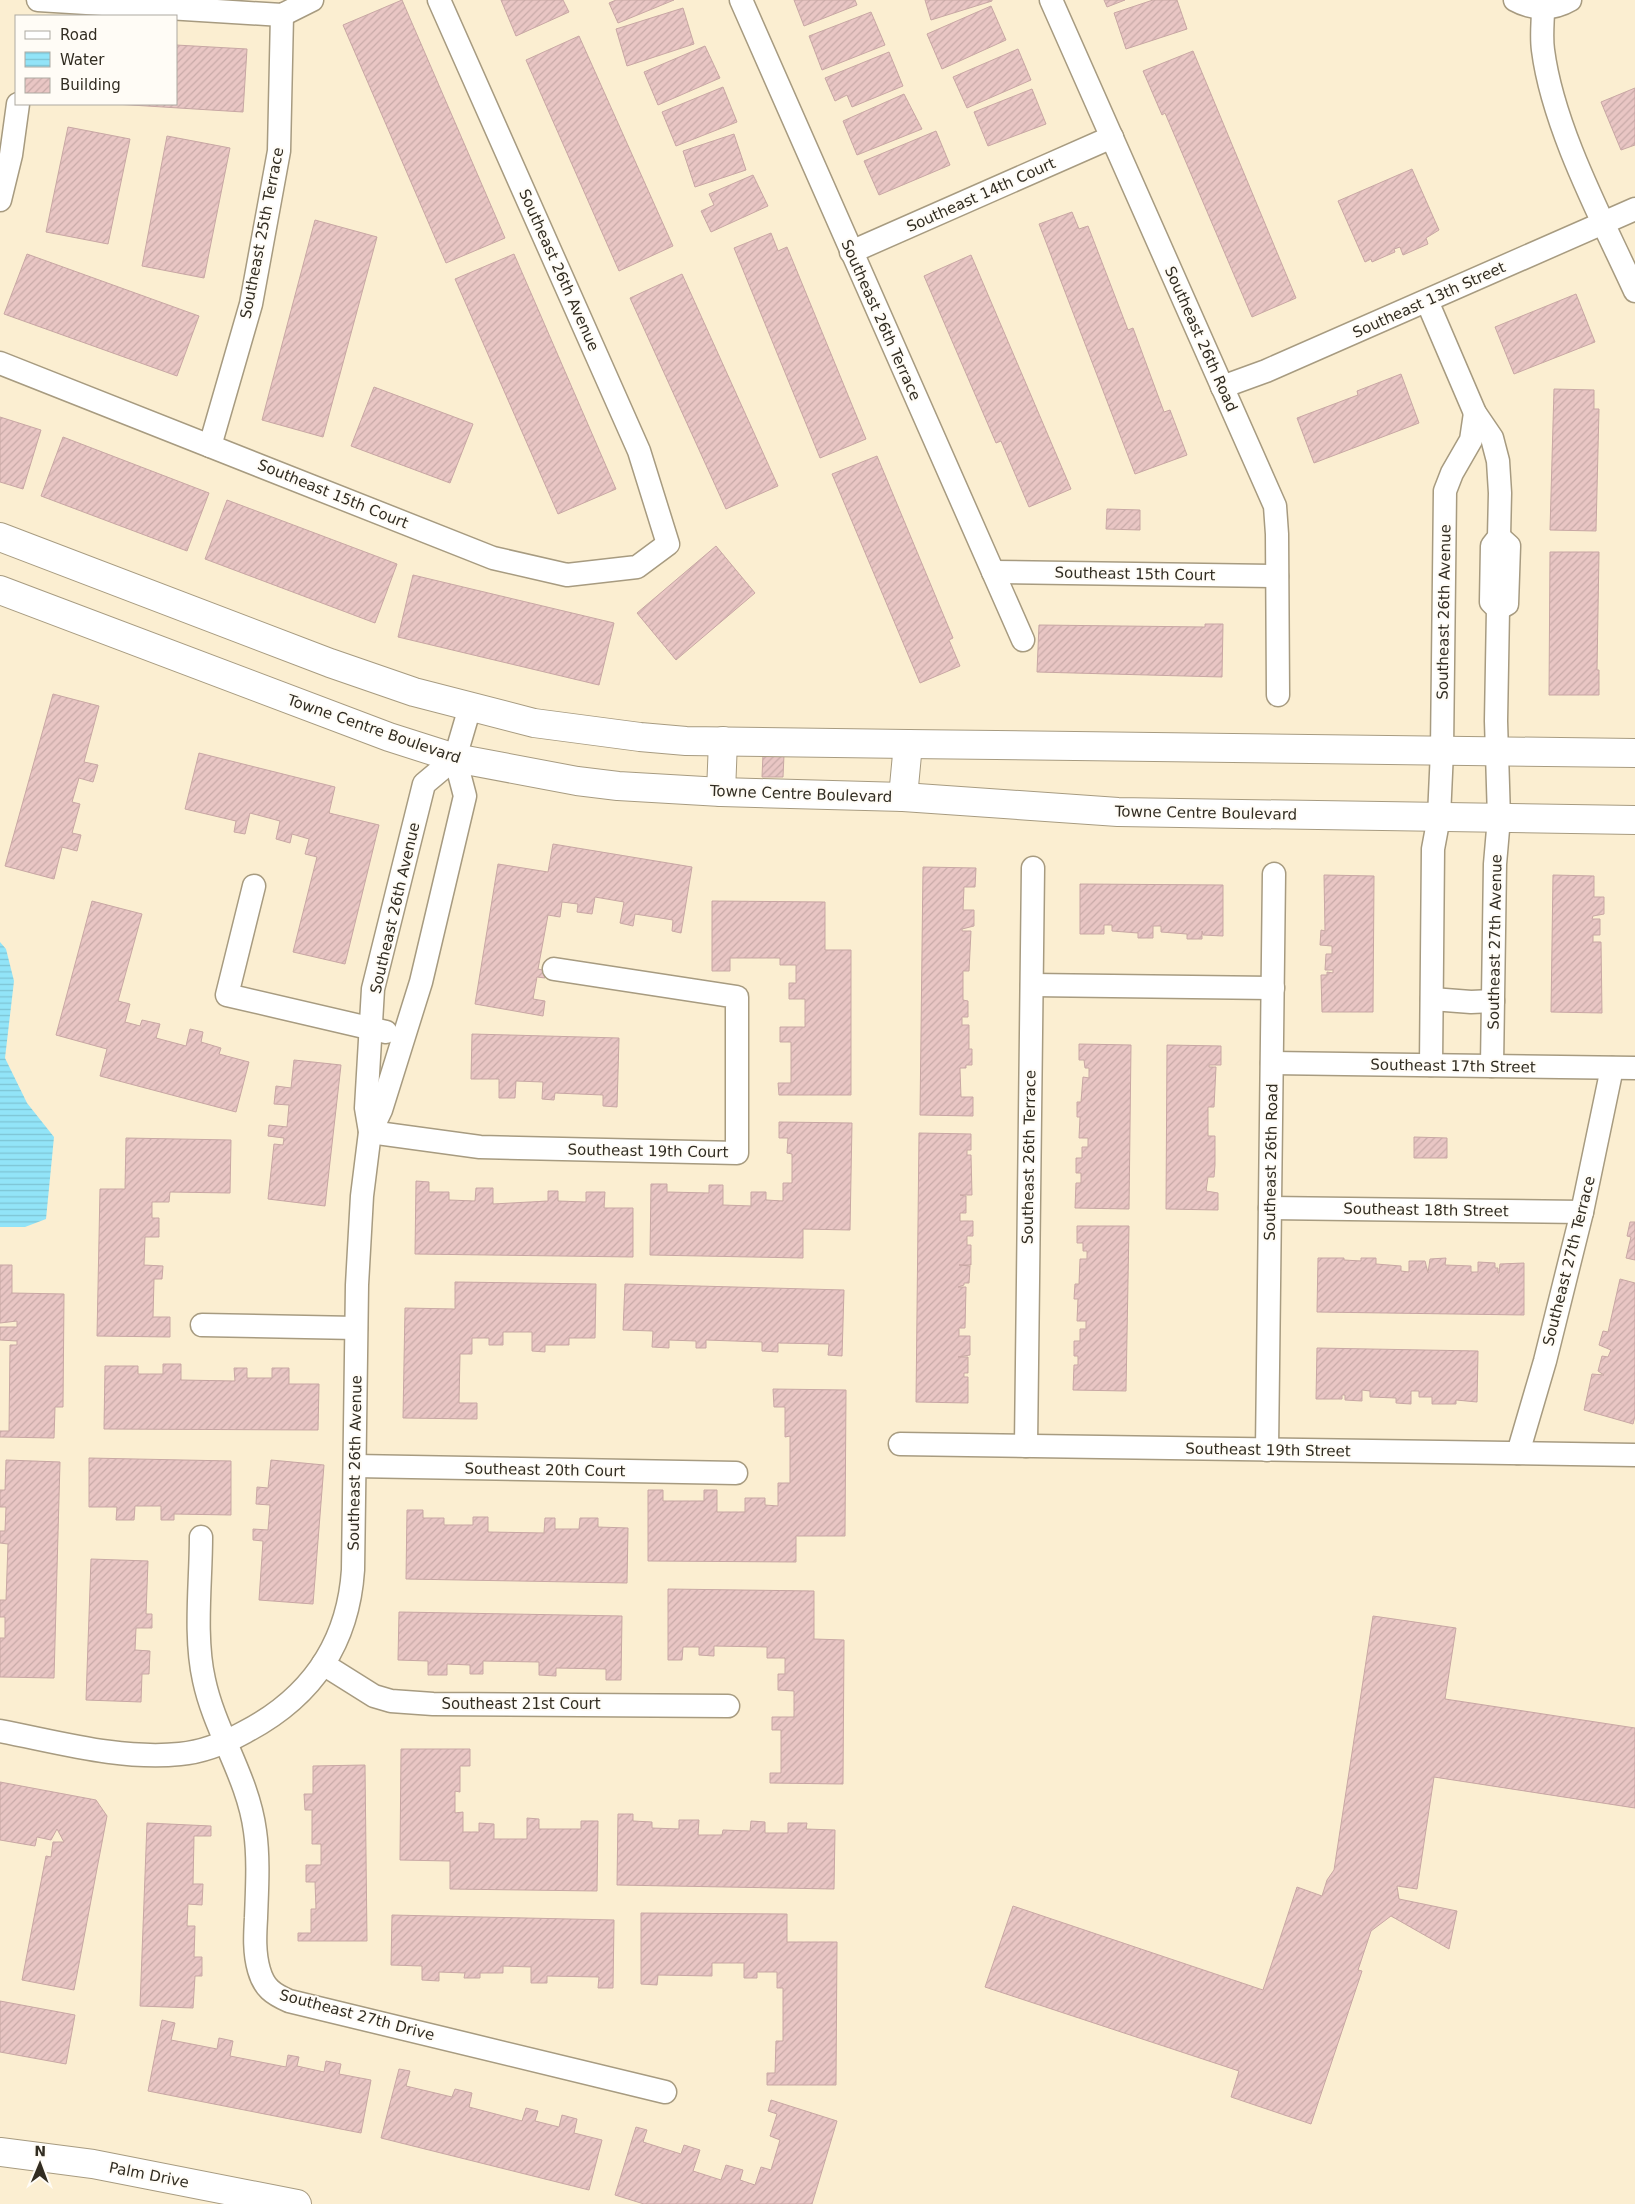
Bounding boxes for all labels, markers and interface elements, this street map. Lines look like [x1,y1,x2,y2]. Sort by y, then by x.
legend [15,15,178,105]
text: Road [60,26,98,44]
text: Water [60,51,105,69]
text: Building [60,76,121,94]
street label: Southeast 25th Terrace [237,146,287,320]
street label: Southeast 14th Court [904,154,1058,236]
street label: Southeast 26th Avenue [515,186,603,354]
street label: Southeast 26th Terrace [837,237,925,403]
street label: Southeast 13th Street [1350,258,1508,342]
street label: Southeast 26th Road [1161,263,1241,415]
street label: Southeast 15th Court [255,456,411,533]
street label: Southeast 26th Avenue [1433,524,1455,700]
street label: Southeast 15th Court [1054,564,1216,584]
street label: Towne Centre Boulevard [284,690,463,767]
street label: Towne Centre Boulevard [709,782,892,806]
street label: Towne Centre Boulevard [1114,802,1297,824]
street label: Southeast 26th Avenue [366,820,424,996]
street label: Southeast 27th Avenue [1484,854,1506,1030]
street label: Southeast 17th Street [1370,1056,1536,1076]
street label: Southeast 26th Terrace [1018,1070,1040,1244]
street label: Southeast 26th Road [1261,1083,1281,1241]
street label: Southeast 19th Court [567,1141,729,1161]
street label: Southeast 27th Terrace [1539,1174,1599,1348]
street label: Southeast 18th Street [1343,1200,1509,1220]
street label: Southeast 26th Avenue [344,1375,366,1551]
street label: Southeast 19th Street [1185,1440,1351,1460]
street label: Southeast 20th Court [464,1460,626,1480]
street label: Southeast 21st Court [441,1695,601,1713]
street label: Southeast 27th Drive [278,1986,436,2044]
north arrow [15,2139,65,2189]
text: N [34,2143,46,2159]
street label: Palm Drive [107,2158,191,2192]

